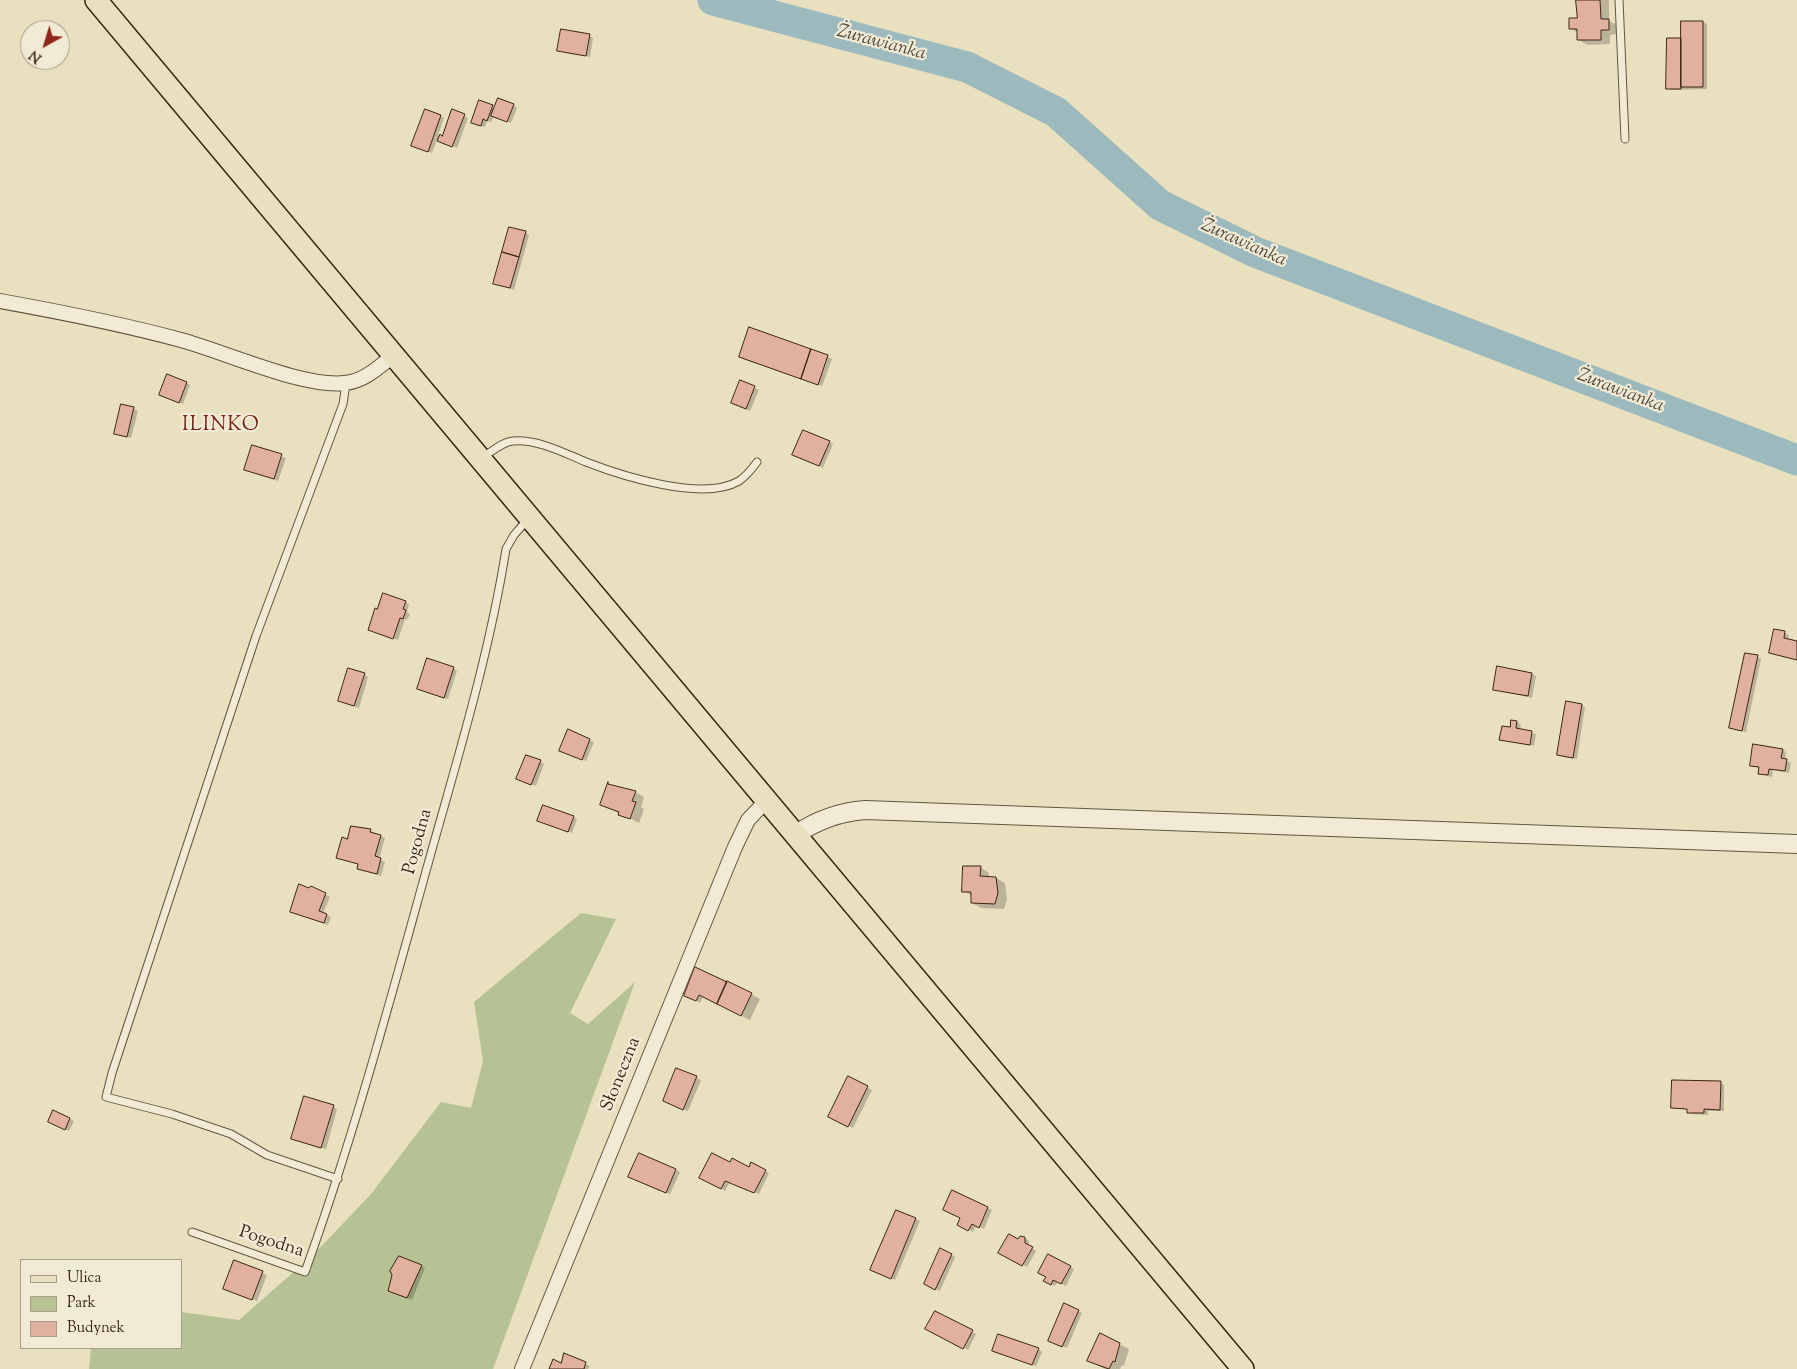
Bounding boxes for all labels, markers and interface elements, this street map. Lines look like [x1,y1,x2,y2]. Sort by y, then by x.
north arrow [20,20,70,70]
water label: Żurawianka [834,21,928,67]
text: N [26,45,47,67]
water label: Żurawianka [1197,215,1289,273]
water label: Żurawianka [1573,365,1667,419]
district label: ILINKO [181,415,261,439]
street label: Pogodna [400,807,438,877]
street label: Słoneczna [597,1035,647,1115]
street label: Pogodna [236,1222,306,1264]
legend [20,1259,182,1349]
text: Ulica [67,1268,101,1289]
text: Park [67,1293,96,1314]
text: Budynek [67,1318,125,1339]

